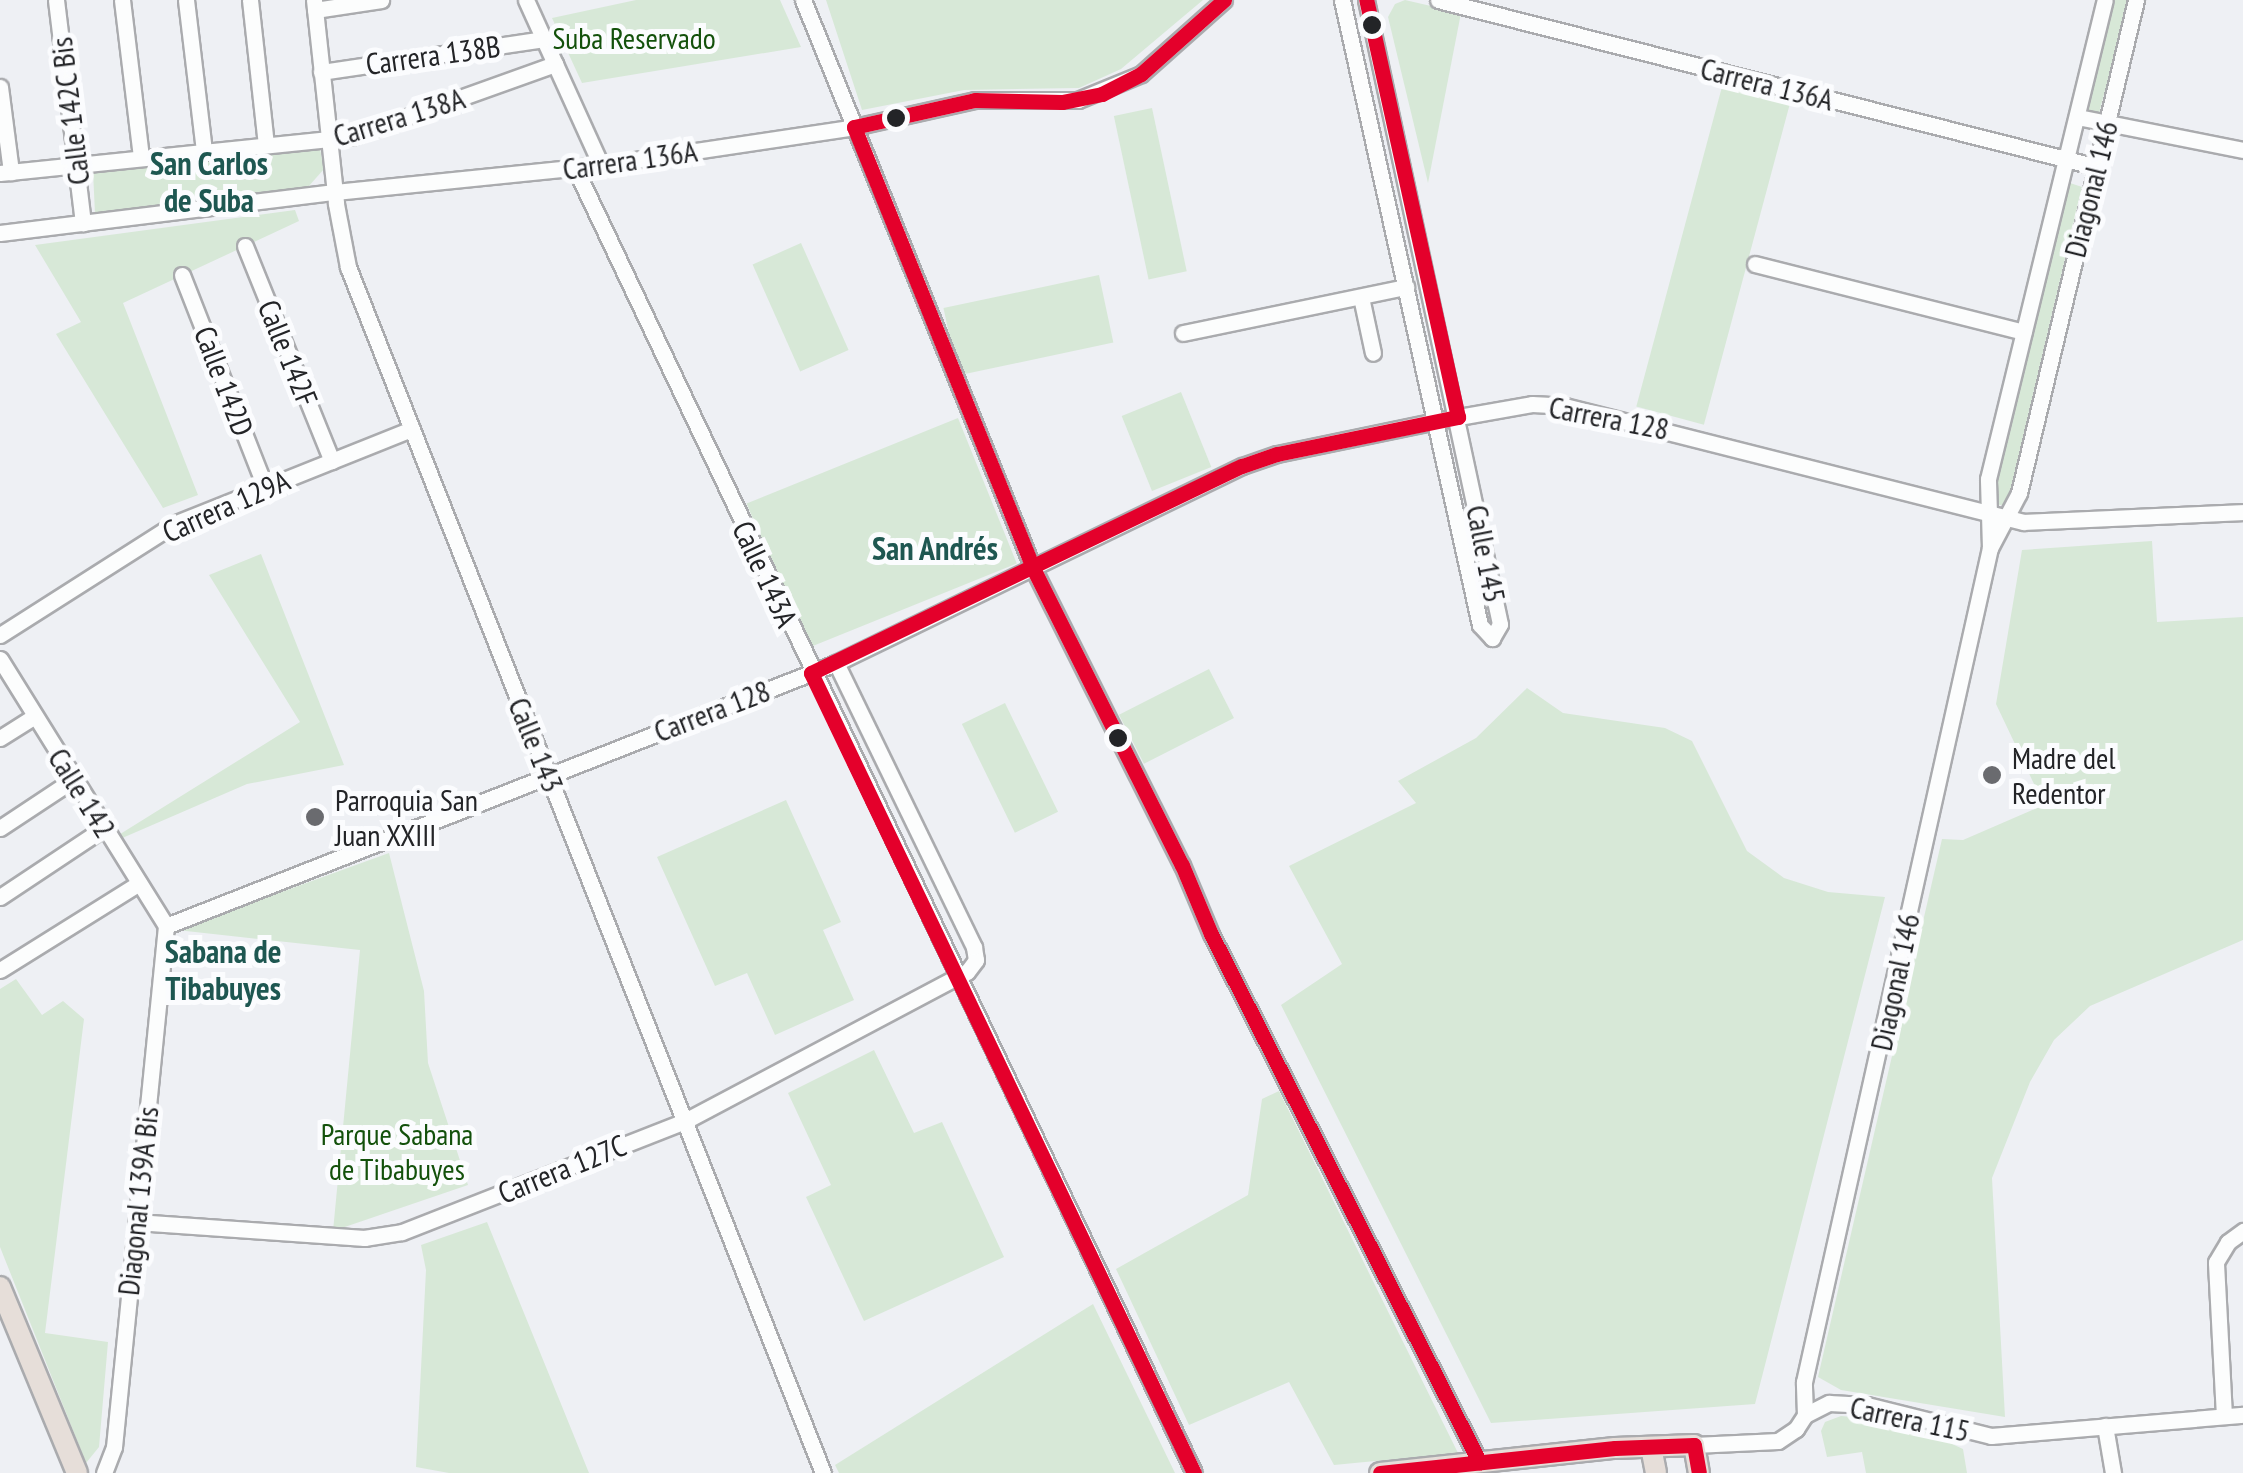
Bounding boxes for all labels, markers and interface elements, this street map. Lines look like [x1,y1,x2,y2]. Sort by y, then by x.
unlabelled marker [1362,15,1382,35]
park label: Suba Reservado [552,20,716,56]
street label: Carrera 138B [363,28,503,82]
street label: Calle 142C Bis [43,35,97,187]
street label: Carrera 136A [1697,50,1837,118]
street label: Carrera 138A [329,80,469,154]
unlabelled marker [886,108,906,128]
street label: Diagonal 146 [2057,117,2125,261]
street label: Carrera 136A [560,133,700,187]
district label: San Carlos de Suba [150,145,268,220]
street label: Calle 142F [251,295,325,411]
street label: Calle 142D [187,321,261,441]
street label: Carrera 128 [1546,389,1672,447]
street label: Carrera 129A [157,462,295,550]
street label: Calle 145 [1459,502,1513,606]
street label: Calle 143A [725,515,805,633]
district label: San Andrés [871,529,999,567]
street label: Carrera 128 [649,672,775,750]
street label: Calle 143 [501,693,571,797]
unlabelled marker [1108,728,1128,748]
place label: Madre del Redentor [2012,740,2115,810]
street label: Calle 142 [41,742,123,844]
marker: Madre del Redentor [1981,764,2003,786]
place label: Parroquia San Juan XXIII [335,782,478,852]
marker: Parroquia San Juan XXIII [304,806,326,828]
street label: Diagonal 146 [1863,910,1927,1054]
district label: Sabana de Tibabuyes [165,933,281,1008]
street label: Diagonal 139A Bis [110,1104,166,1298]
park label: Parque Sabana de Tibabuyes [321,1116,473,1186]
street label: Carrera 127C [493,1127,631,1211]
street label: Carrera 115 [1847,1389,1973,1449]

